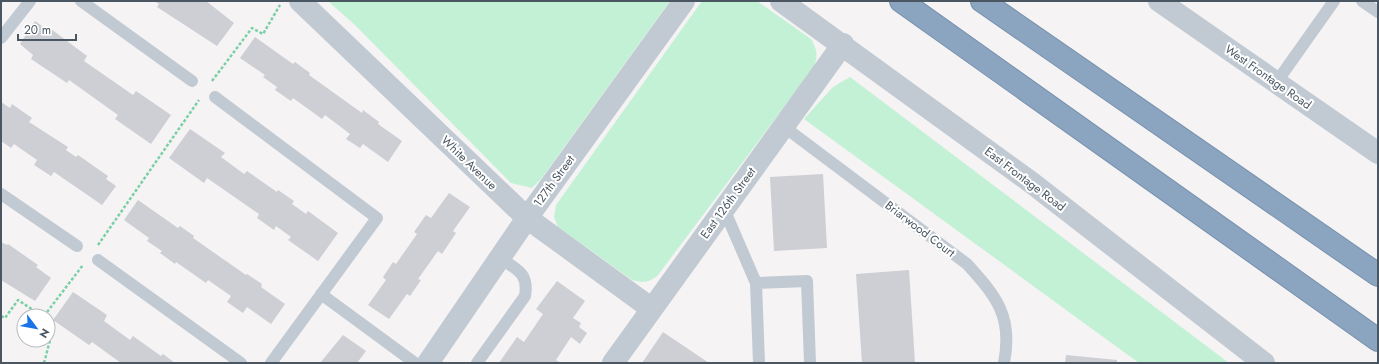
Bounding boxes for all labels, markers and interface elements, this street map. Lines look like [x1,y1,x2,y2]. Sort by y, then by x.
scale bar [18,16,76,42]
text: 20 m [24,21,51,39]
street label: West Frontage Road [1221,40,1315,114]
street label: White Avenue [437,132,501,194]
street label: East Frontage Road [981,143,1069,215]
street label: 127th Street [529,151,579,211]
street label: East 126th Street [696,164,760,242]
street label: Briarwood Court [881,197,959,261]
north arrow [16,308,56,348]
text: N [35,325,54,341]

